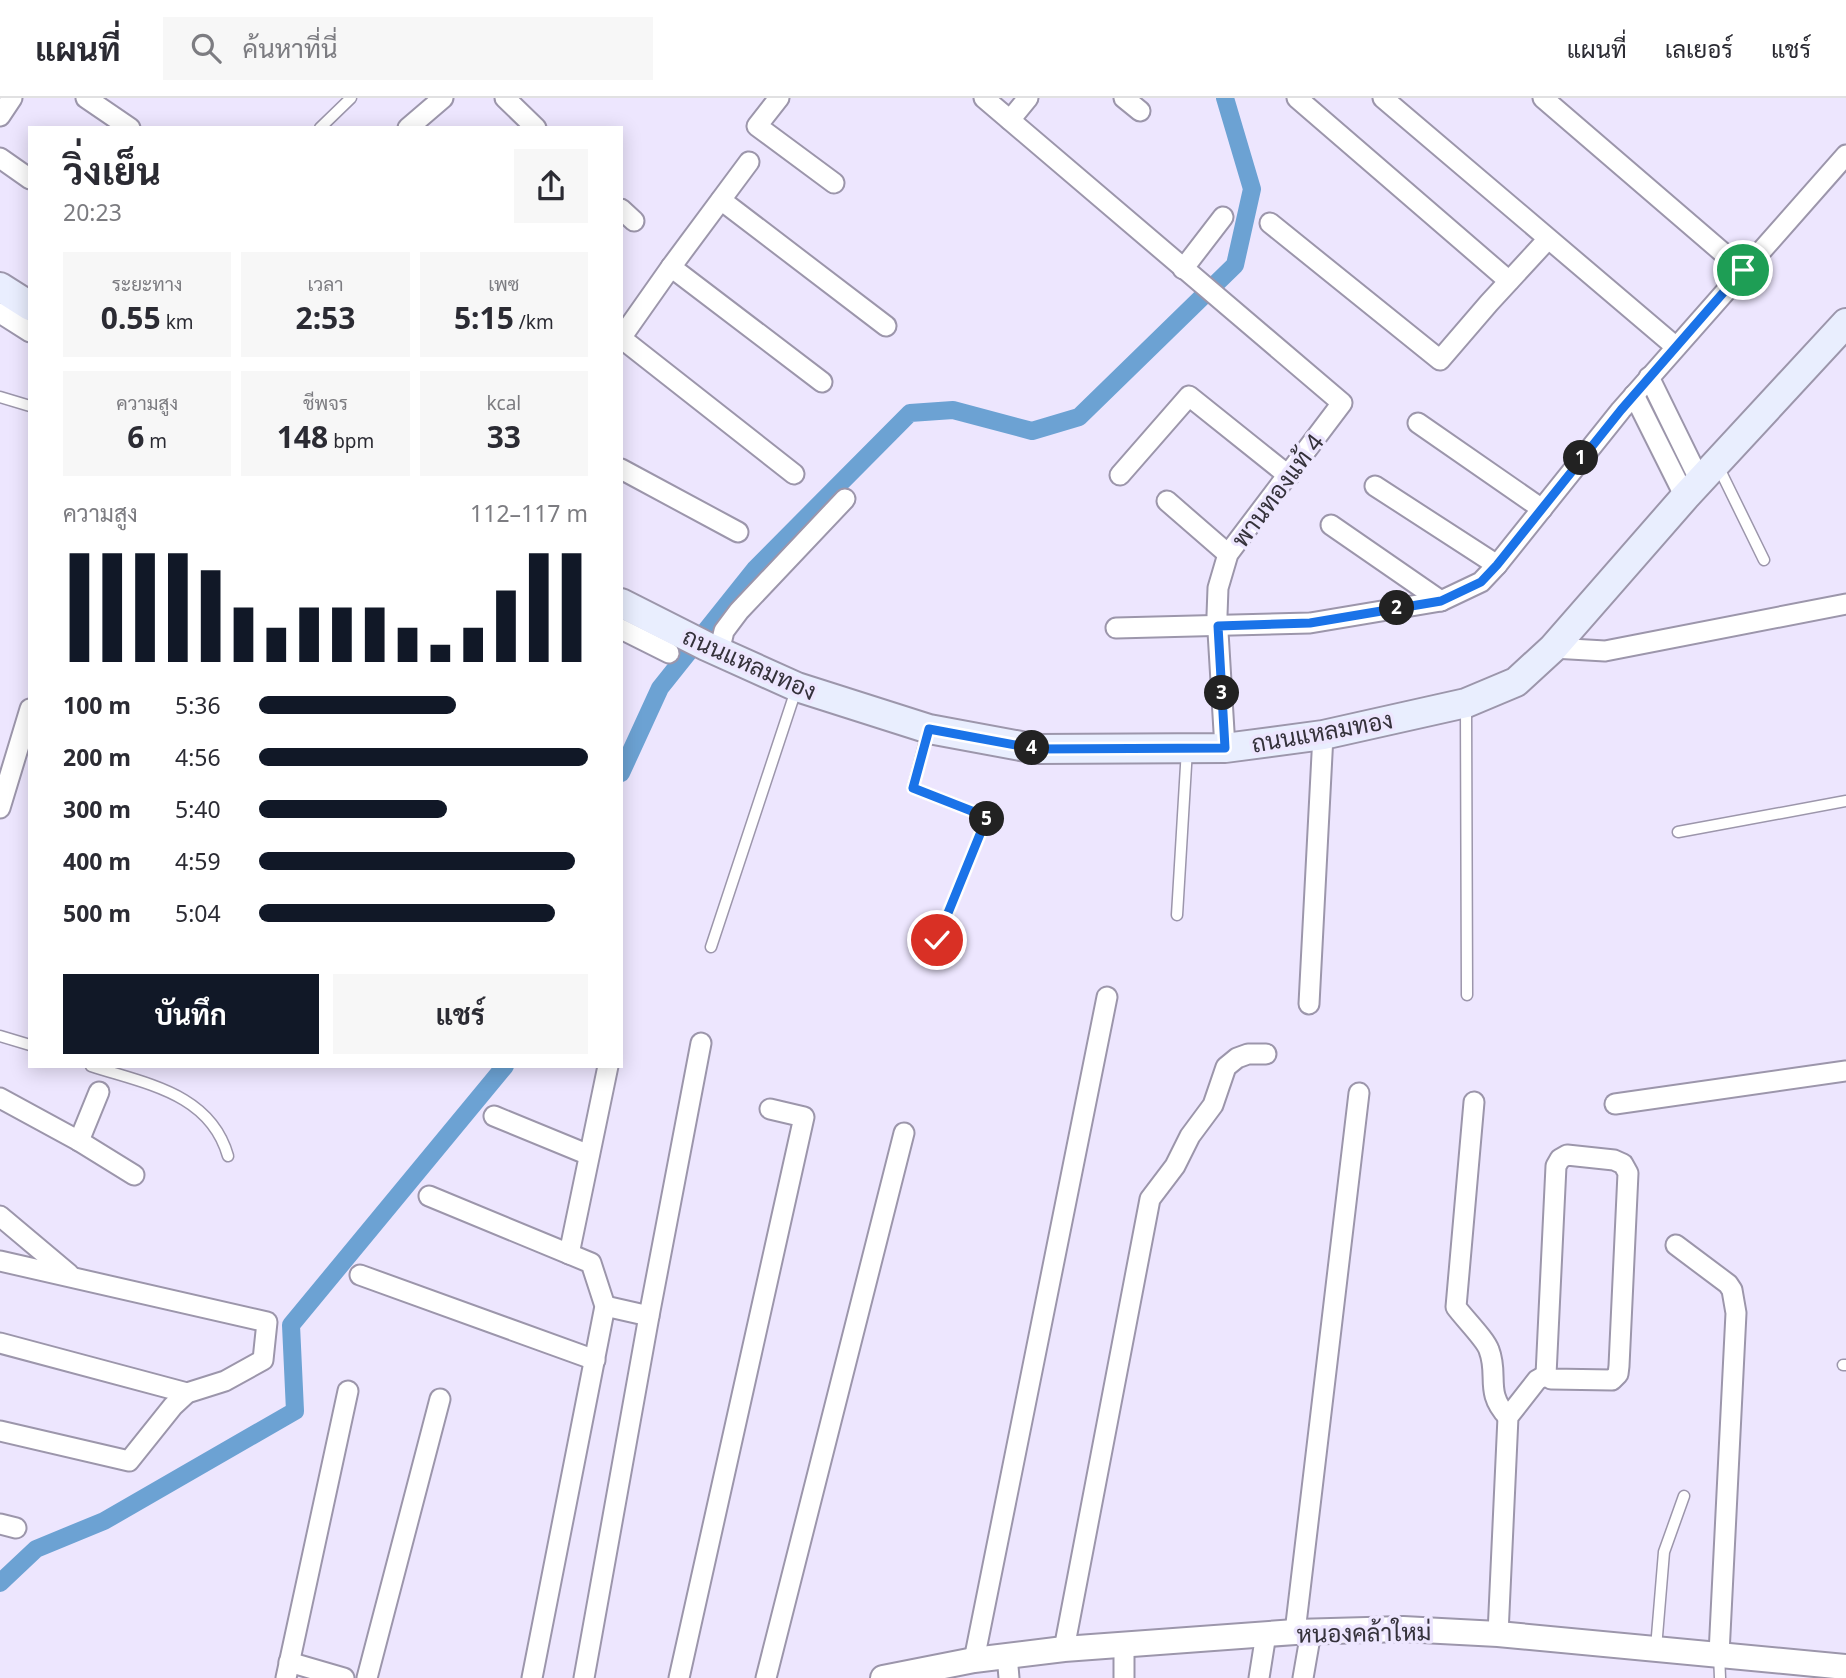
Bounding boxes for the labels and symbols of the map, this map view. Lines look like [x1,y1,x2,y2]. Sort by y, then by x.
pin [1713,240,1773,300]
street label: พานทองแท้ 4 [1223,426,1331,554]
pin: 1 [1564,440,1598,476]
pin: 2 [1380,590,1414,626]
street label: ถนนแหลมทอง [678,619,822,707]
pin: 3 [1204,676,1240,710]
street label: ถนนแหลมทอง [1249,702,1395,760]
pin: 4 [1014,730,1050,766]
pin: 5 [970,802,1004,836]
pin [907,910,967,970]
street label: หนองคล้าใหม่ [1296,1614,1432,1650]

